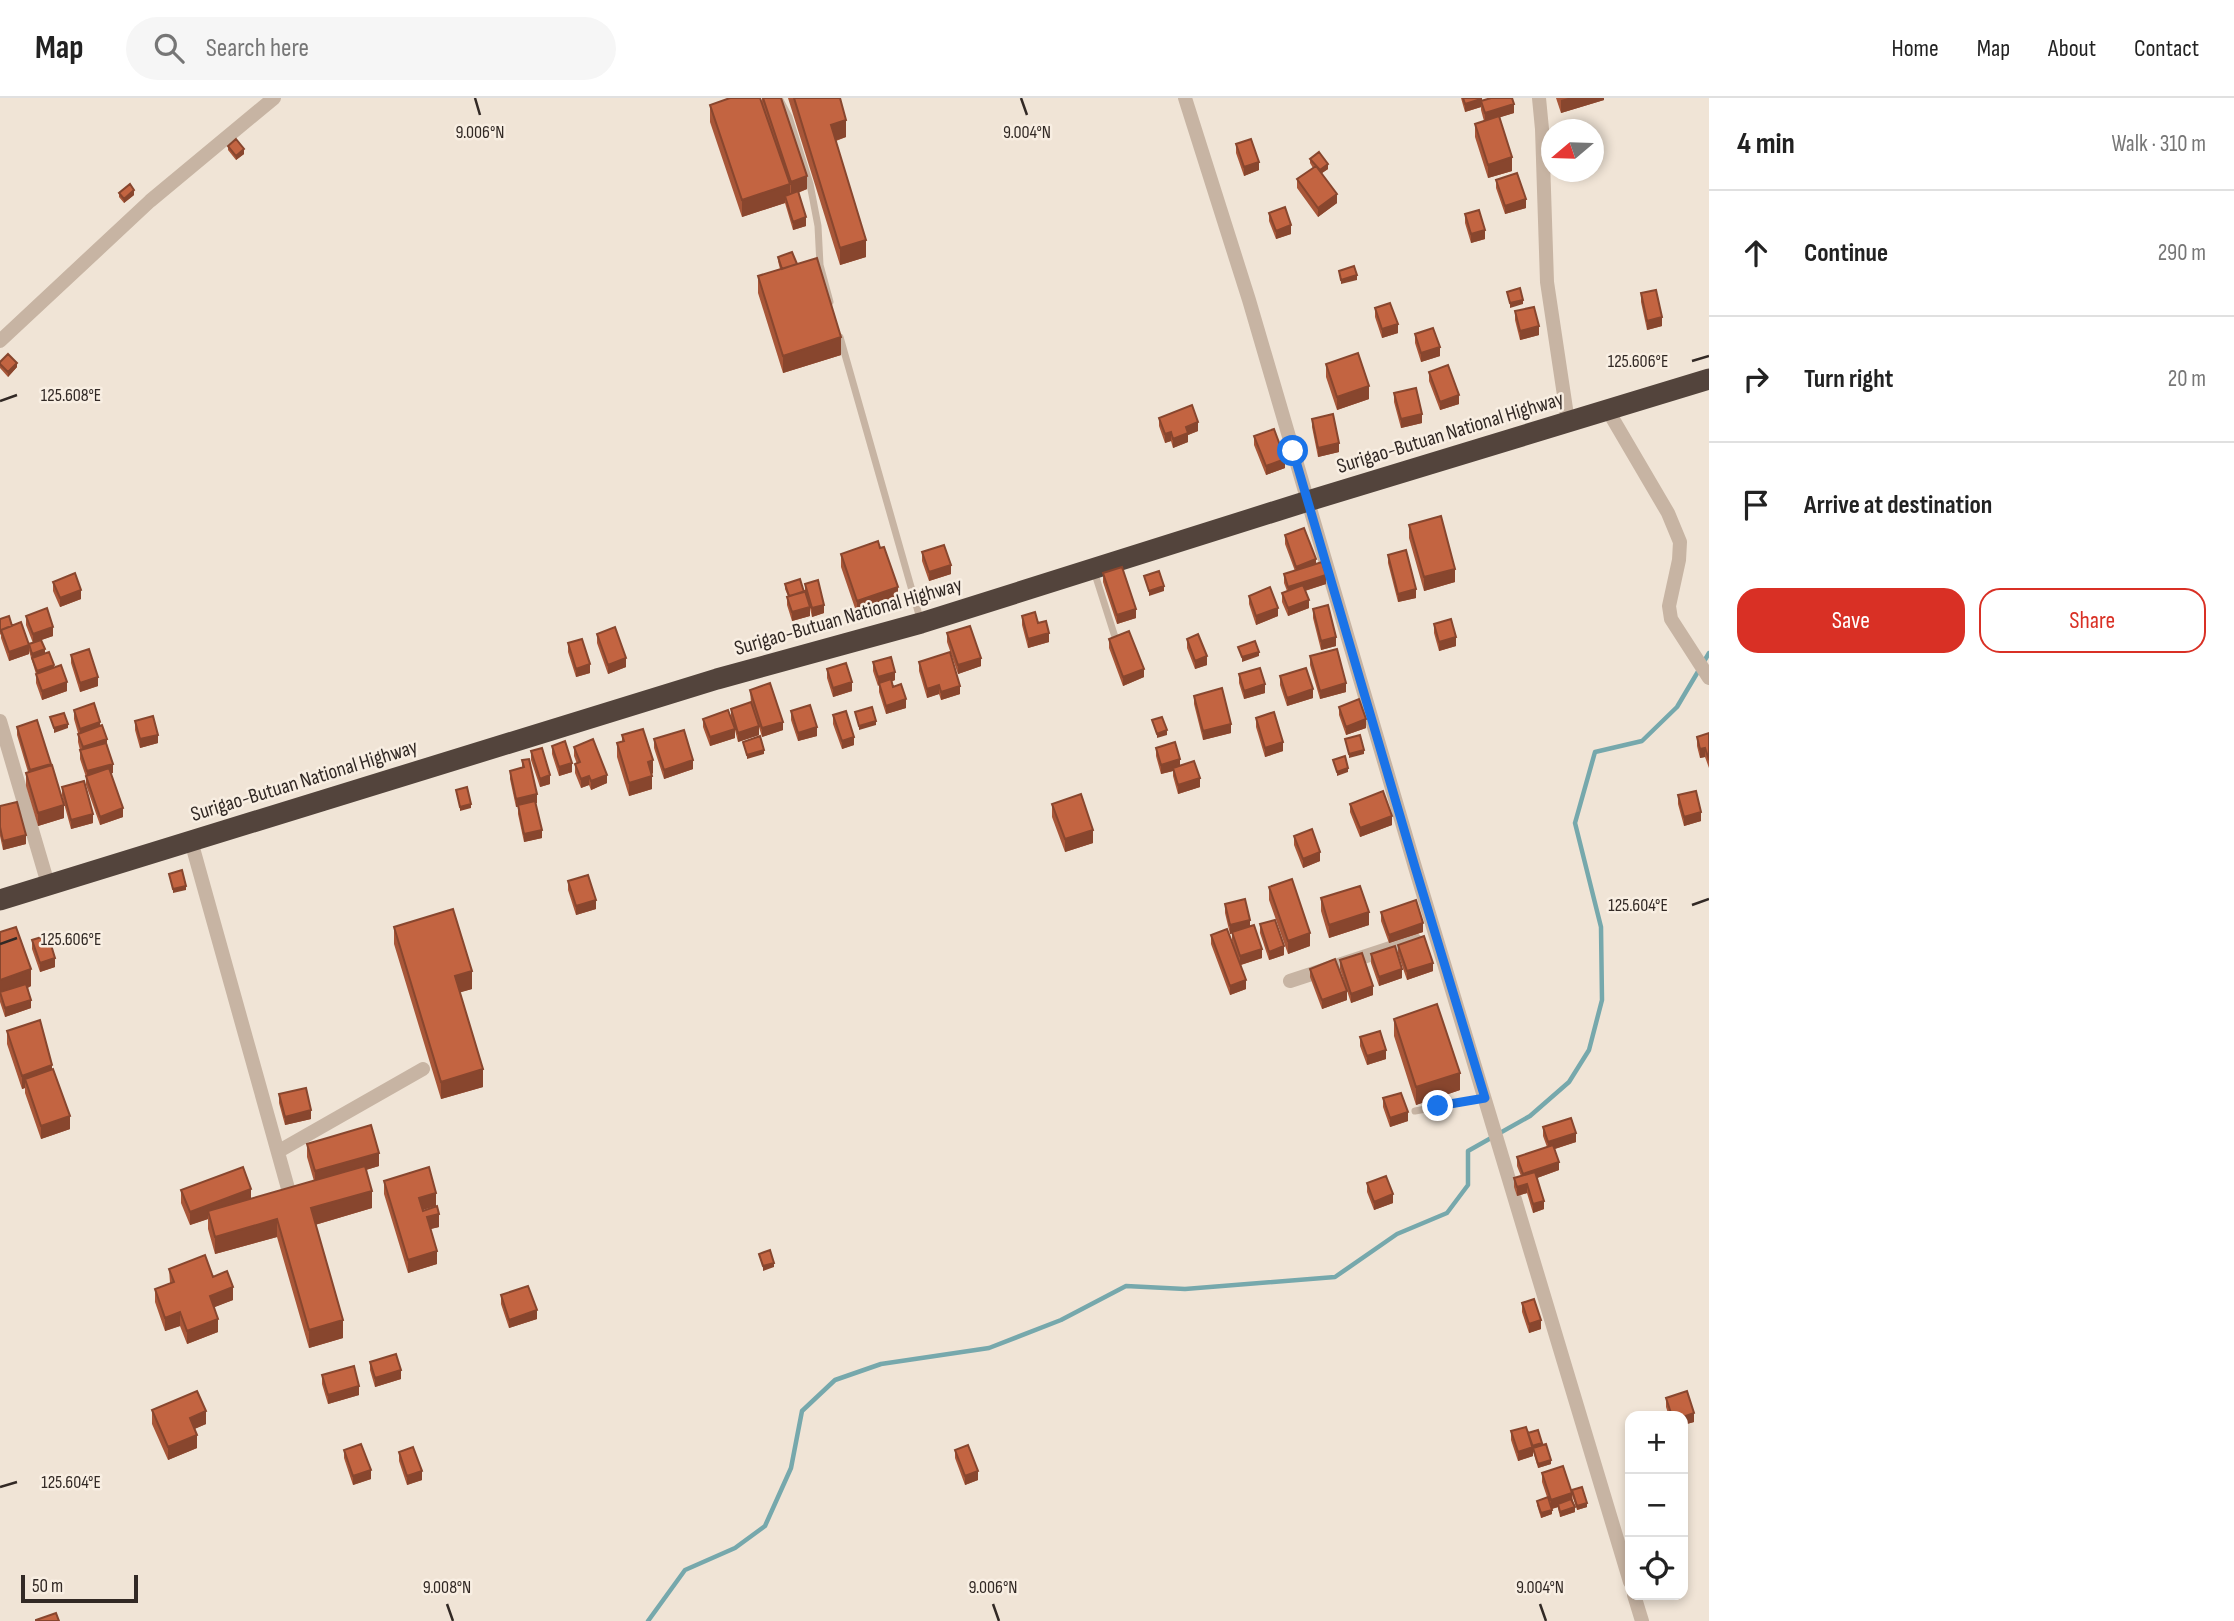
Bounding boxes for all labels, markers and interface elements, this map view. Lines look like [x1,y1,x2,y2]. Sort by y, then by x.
search box [126,17,616,80]
text: Map [35,28,84,68]
icon: search [150,29,188,67]
text: Search here [206,33,309,64]
text: Home [1891,34,1939,63]
text: Map [1977,34,2010,63]
text: About [2048,34,2096,63]
text: Contact [2134,34,2199,63]
north arrow [1541,119,1604,182]
text: 9.006°N [456,122,504,143]
text: 9.004°N [1003,122,1051,143]
text: 4 min [1737,126,1795,162]
text: Walk · 310 m [2111,130,2206,158]
icon: ahead [1737,234,1775,272]
text: Continue [1804,238,1888,269]
text: 290 m [2158,239,2206,267]
text: 125.606°E [1608,351,1668,372]
icon: right [1737,360,1775,398]
text: Turn right [1804,364,1893,395]
text: 20 m [2168,365,2206,393]
text: 125.608°E [41,385,101,406]
street label: Surigao-Butuan National Highway [1334,386,1566,479]
route start [1277,435,1308,466]
icon: arrive [1737,486,1775,524]
text: Arrive at destination [1804,490,1992,521]
street label: Surigao-Butuan National Highway [731,572,965,661]
button: Save [1737,588,1965,653]
button: Share [1979,588,2206,653]
street label: Surigao-Butuan National Highway [188,734,420,827]
text: 125.604°E [1608,895,1668,916]
text: 125.606°E [41,929,101,950]
route end [1422,1090,1453,1121]
map controls [1625,1411,1688,1600]
button: + [1625,1411,1688,1474]
text: 125.604°E [41,1472,101,1493]
button: − [1625,1474,1688,1537]
button: locate [1625,1537,1688,1600]
scale bar [21,1572,138,1604]
text: 50 m [32,1575,63,1598]
text: 9.008°N [423,1577,471,1598]
text: 9.006°N [969,1577,1017,1598]
text: 9.004°N [1516,1577,1564,1598]

